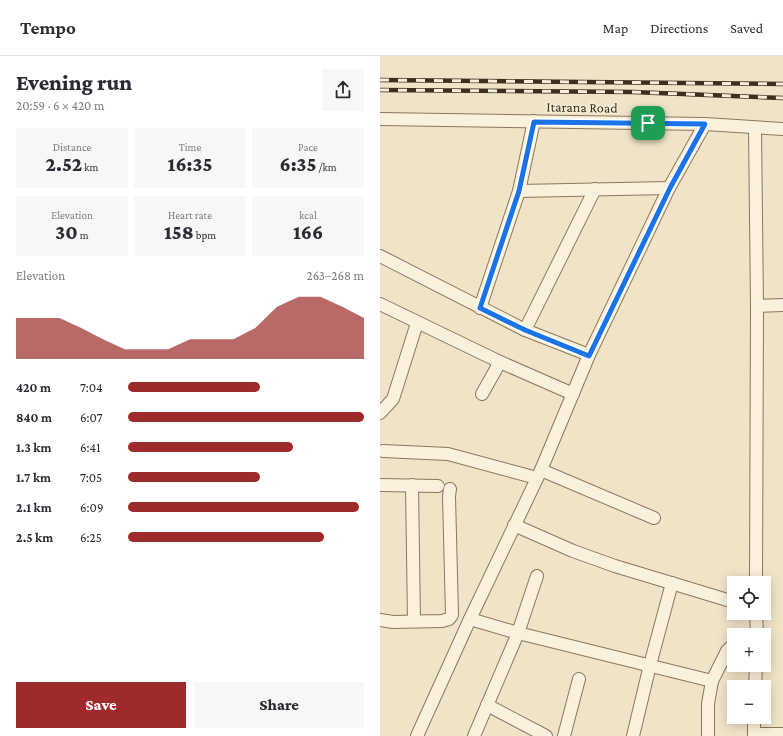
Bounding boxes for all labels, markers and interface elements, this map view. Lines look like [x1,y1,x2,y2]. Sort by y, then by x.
text: Tempo [20,17,76,38]
text: Map [603,20,628,36]
text: Directions [650,20,708,36]
text: Saved [730,20,763,36]
button: share [322,69,364,111]
text: Evening run [16,70,132,95]
text: 20:59 · 6 × 420 m [16,98,104,113]
street label: Itarana Road [546,98,618,116]
pin [631,106,665,140]
icon: arrive [637,112,659,134]
text: Distance [53,141,91,153]
text: Time [179,141,201,153]
text: Pace [298,141,318,153]
text: 2.52 [46,153,82,175]
text: 16:35 [168,153,212,175]
text: 6:35 [279,153,316,175]
text: km [82,161,98,173]
text: /km [316,161,337,173]
text: Elevation [51,209,93,221]
text: Heart rate [168,209,212,221]
text: kcal [299,209,317,221]
text: 30 [55,221,78,243]
text: 158 [164,221,194,243]
text: 166 [293,221,323,243]
text: m [78,229,89,241]
text: bpm [194,229,216,241]
text: Elevation [16,268,65,283]
text: 263–268 m [306,268,364,283]
text: 420 m [16,380,51,395]
text: 7:04 [80,380,103,395]
text: 840 m [16,410,52,425]
text: 6:07 [80,410,103,425]
text: 1.3 km [16,440,51,455]
text: 6:41 [80,440,101,455]
text: 1.7 km [16,470,51,485]
text: 7:05 [80,470,102,485]
text: 2.1 km [16,500,52,515]
text: 6:09 [80,500,104,515]
text: 2.5 km [16,530,53,545]
text: 6:25 [80,530,102,545]
map controls [727,576,771,724]
button: locate [727,576,771,620]
button: + [727,628,771,672]
button: − [727,680,771,724]
button: Save [16,682,186,728]
button: Share [194,682,364,728]

